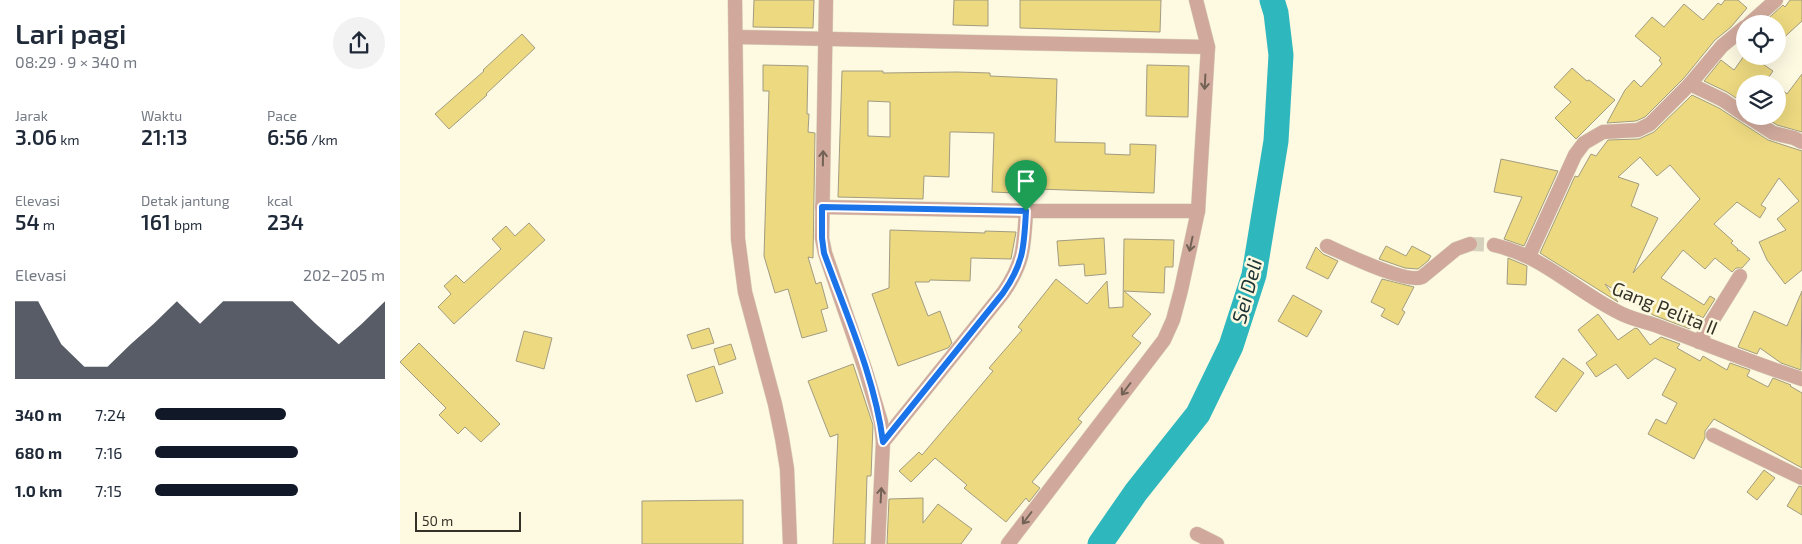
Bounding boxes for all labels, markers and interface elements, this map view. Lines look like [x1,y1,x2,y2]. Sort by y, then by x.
map controls [1736,15,1786,125]
button: locate [1736,15,1786,65]
text: Lari pagi [15,16,126,50]
button: share [333,17,385,69]
text: 08:29 · 9 × 340 m [15,52,137,71]
one-way arrow [1201,74,1210,90]
button: layers [1736,75,1786,125]
text: Jarak [15,107,48,124]
text: Waktu [141,107,182,124]
text: Pace [267,107,297,124]
text: 3.06 [15,124,57,149]
text: 21:13 [141,124,188,149]
text: 6:56 [267,124,308,149]
text: km [57,131,80,148]
text: /km [308,131,338,148]
one-way arrow [818,150,828,166]
pin [1005,160,1047,211]
icon: arrive [1012,167,1040,195]
text: Elevasi [15,192,60,209]
text: Detak jantung [141,192,230,209]
text: kcal [267,192,293,209]
text: 54 [15,209,40,234]
text: 161 [141,209,171,234]
text: 234 [267,209,304,234]
text: m [40,216,55,233]
text: bpm [171,216,202,233]
one-way arrow [1186,235,1195,251]
water label: Sei Deli [1226,256,1266,326]
text: Elevasi [15,265,67,284]
text: 202–205 m [303,265,385,284]
street label: Gang Pelita II [1609,276,1721,339]
one-way arrow [1121,383,1132,396]
text: 340 m [15,405,62,424]
text: 7:24 [95,405,126,424]
text: 680 m [15,443,62,462]
text: 7:16 [95,443,123,462]
text: 1.0 km [15,481,62,500]
text: 7:15 [95,481,122,500]
one-way arrow [876,488,885,504]
scale bar [415,509,521,532]
text: 50 m [422,512,453,529]
one-way arrow [1022,512,1033,525]

